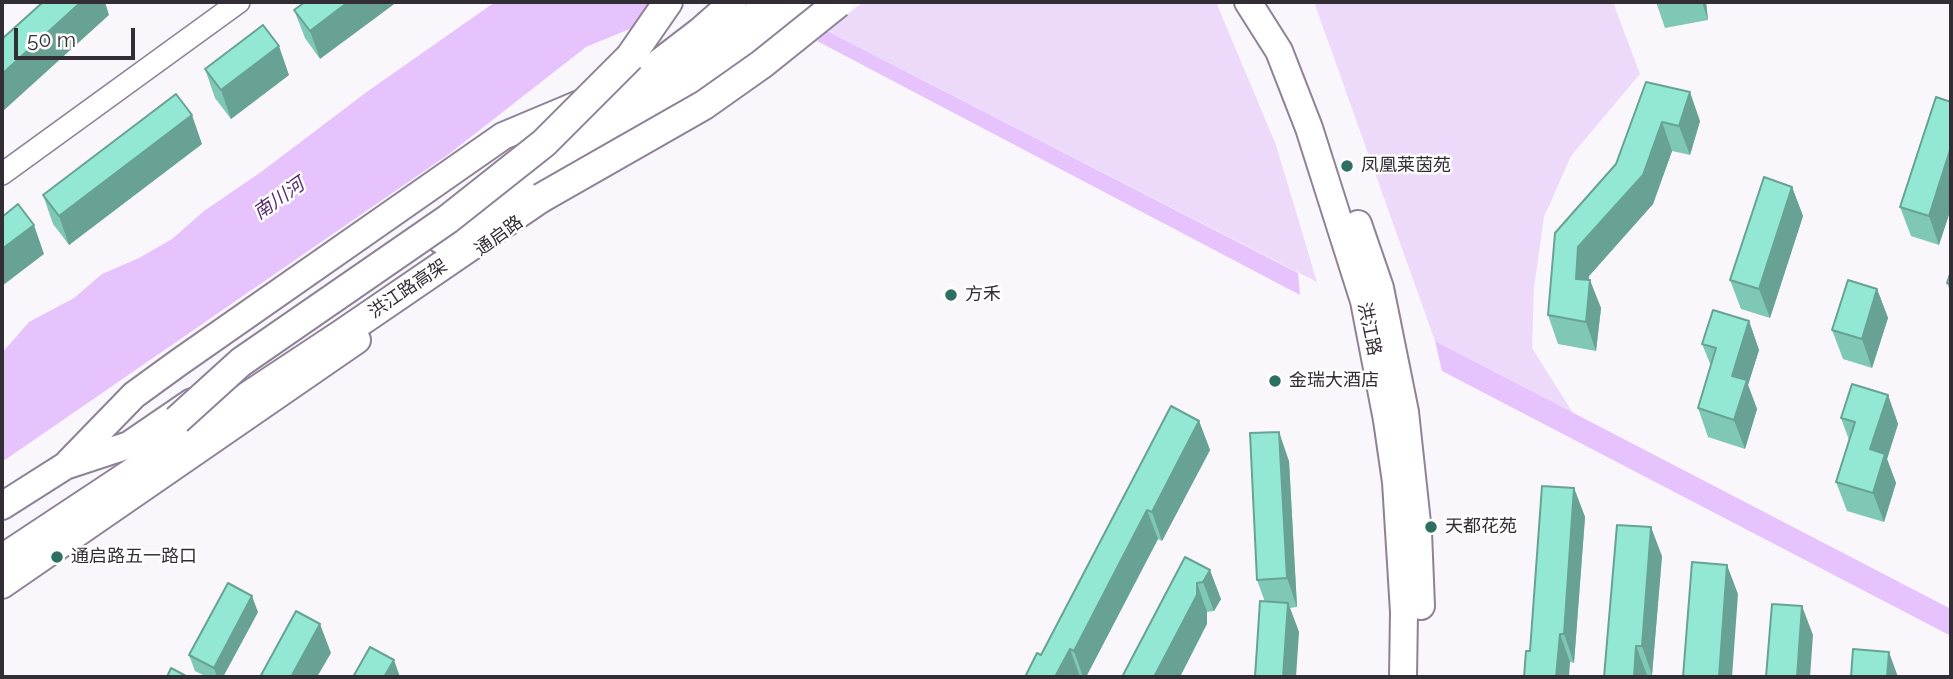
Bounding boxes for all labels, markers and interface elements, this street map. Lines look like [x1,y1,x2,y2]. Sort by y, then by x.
scale bar [18,14,138,58]
text: 50 m [27,27,76,52]
place label: 凤凰莱茵苑 [1361,155,1451,177]
marker: 凤凰莱茵苑 [1339,158,1355,174]
water label: 南川河 [249,173,309,225]
street label: 通启路 [471,211,527,261]
street label: 洪江路高架 [365,255,451,323]
place label: 方禾 [965,284,1001,306]
marker: 方禾 [943,287,959,303]
street label: 洪江路 [1353,300,1385,358]
place label: 金瑞大酒店 [1289,370,1379,392]
marker: 金瑞大酒店 [1267,373,1283,389]
place label: 天都花苑 [1445,516,1517,538]
marker: 天都花苑 [1423,519,1439,535]
place label: 通启路五一路口 [71,546,197,568]
marker: 通启路五一路口 [49,549,65,565]

